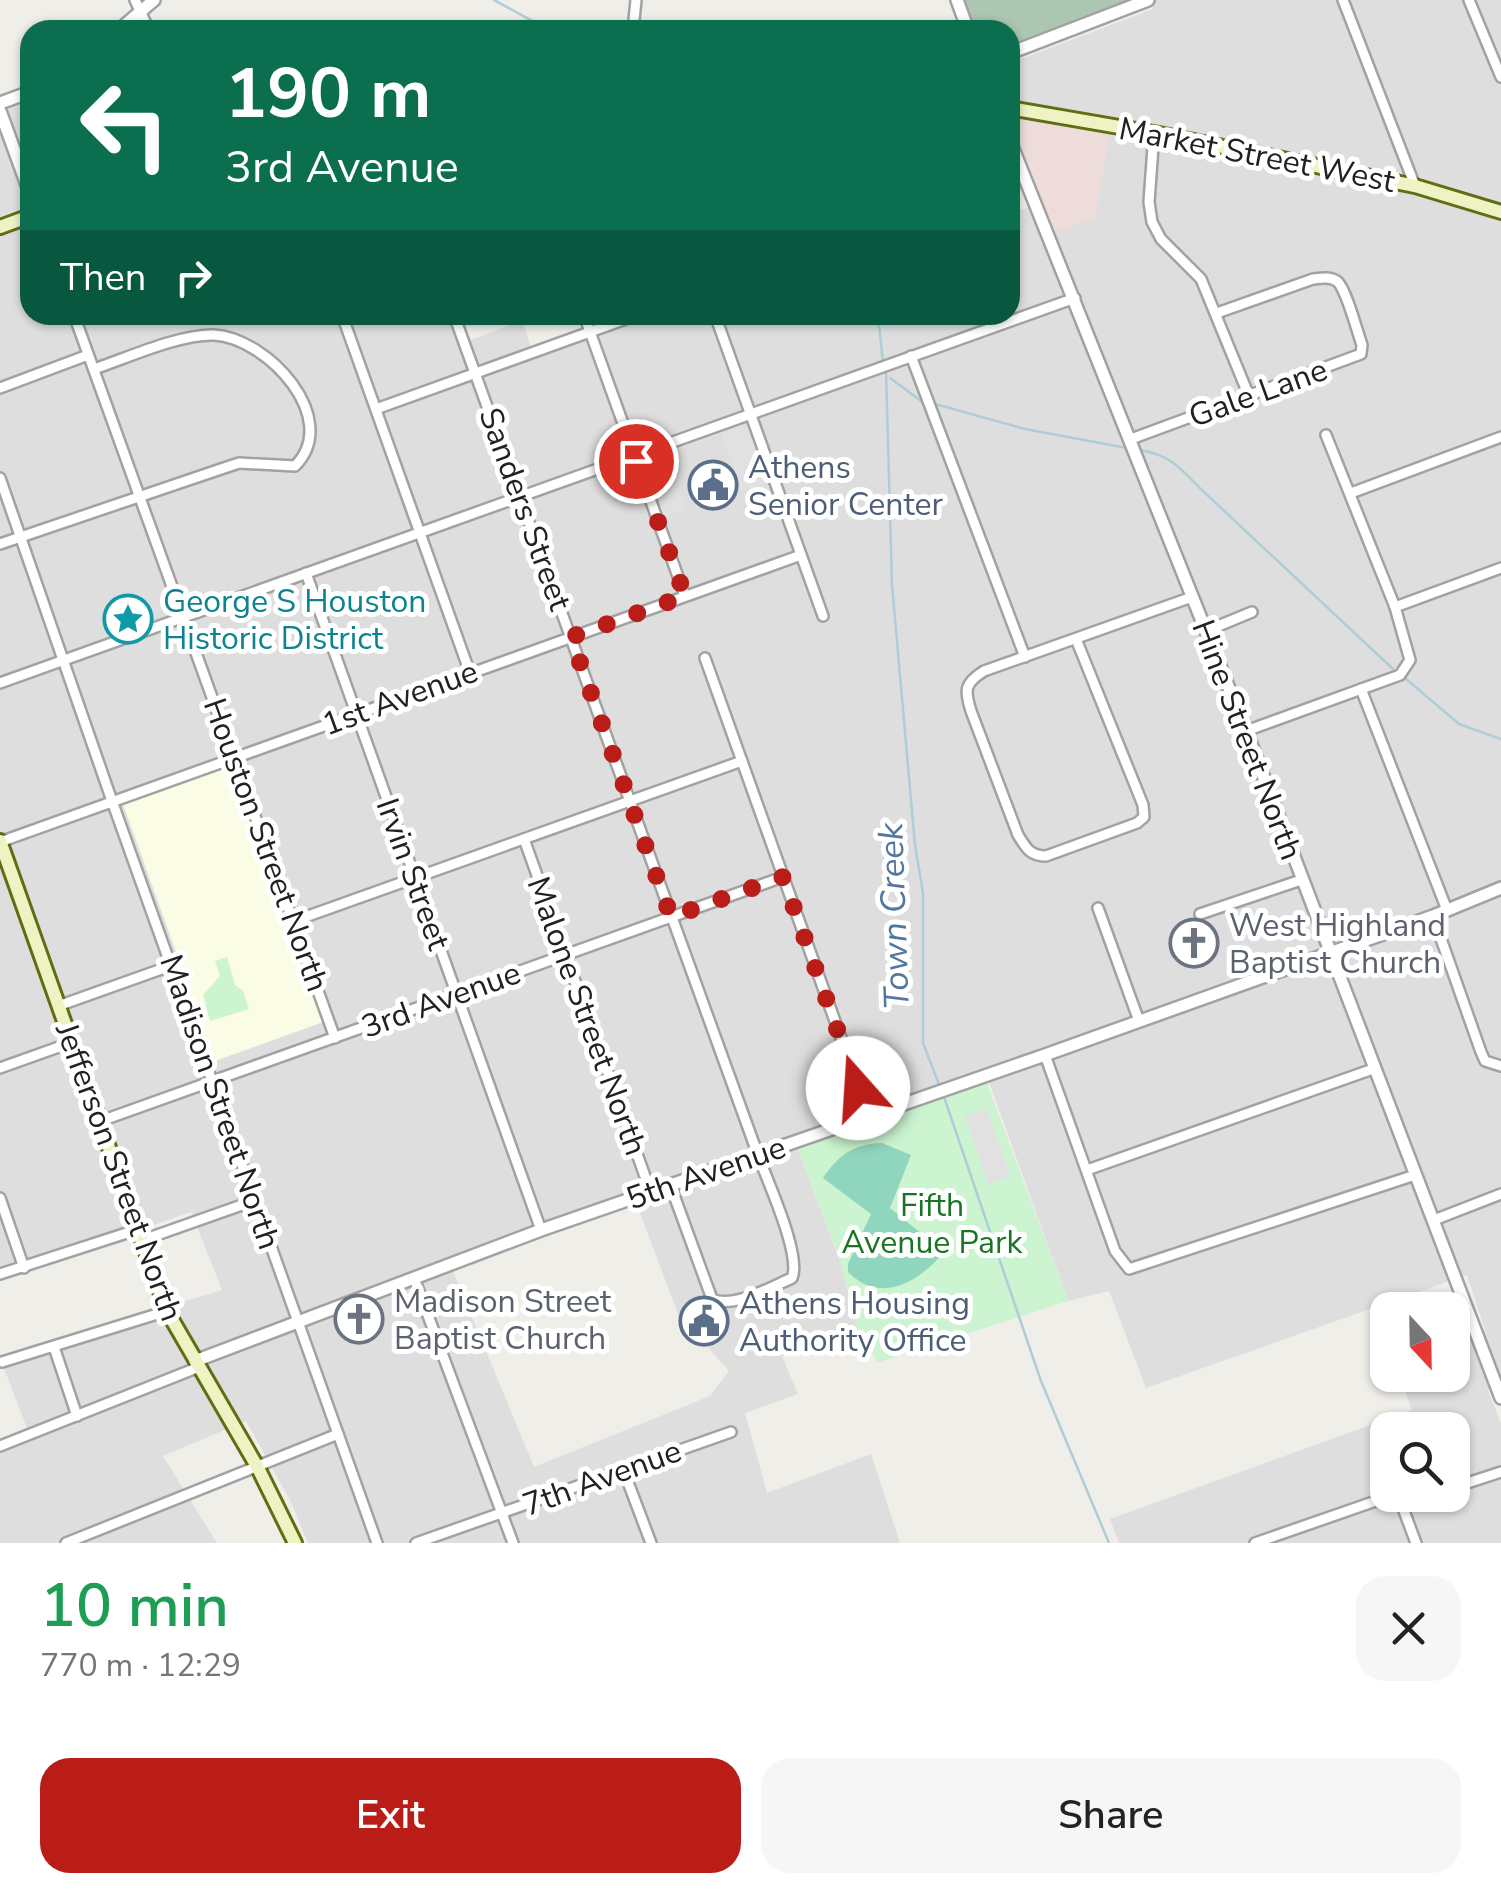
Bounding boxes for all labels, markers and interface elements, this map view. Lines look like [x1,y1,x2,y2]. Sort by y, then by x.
text: 190 m [225,46,431,142]
icon: left [60,60,190,190]
street label: Market Street West [1115,107,1399,203]
text: 3rd Avenue [225,137,459,198]
icon: right [166,250,221,305]
text: Then [60,252,146,303]
street label: Gale Lane [1183,348,1333,438]
street label: Sanders Street [468,402,582,617]
pin [594,419,679,504]
icon: arrive [609,434,664,489]
place label: Athens Senior Center [748,446,943,526]
public building icon: Athens Senior Center [687,459,739,511]
place label: George S Houston Historic District [163,580,427,660]
place icon: George S Houston Historic District [102,593,154,645]
street label: Hine Street North [1181,614,1313,866]
street label: 1st Avenue [316,650,484,746]
street label: Houston Street North [193,692,339,998]
street label: Irvin Street [366,792,461,956]
water label: Town Creek [867,820,921,1010]
street label: Malone Street North [517,871,657,1161]
place label: West Highland Baptist Church [1229,904,1446,984]
church icon: West Highland Baptist Church [1168,917,1220,969]
street label: Madison Street North [149,949,291,1255]
street label: 3rd Avenue [356,951,526,1049]
street label: Jefferson Street North [45,1016,193,1327]
position arrow [806,1036,910,1140]
street label: 5th Avenue [621,1126,791,1220]
park label: Fifth Avenue Park [841,1184,1024,1264]
place label: Madison Street Baptist Church [394,1280,612,1360]
place label: Athens Housing Authority Office [739,1282,970,1362]
north arrow [1370,1292,1470,1392]
map controls [1370,1292,1470,1512]
church icon: Madison Street Baptist Church [333,1293,385,1345]
public building icon: Athens Housing Authority Office [678,1295,730,1347]
button: search [1370,1412,1470,1512]
street label: 7th Avenue [517,1429,687,1527]
text: 10 min [40,1565,229,1647]
button: close [1356,1576,1461,1681]
text: 770 m · 12:29 [40,1644,241,1687]
button: Exit [40,1758,741,1873]
button: Share [761,1758,1461,1873]

